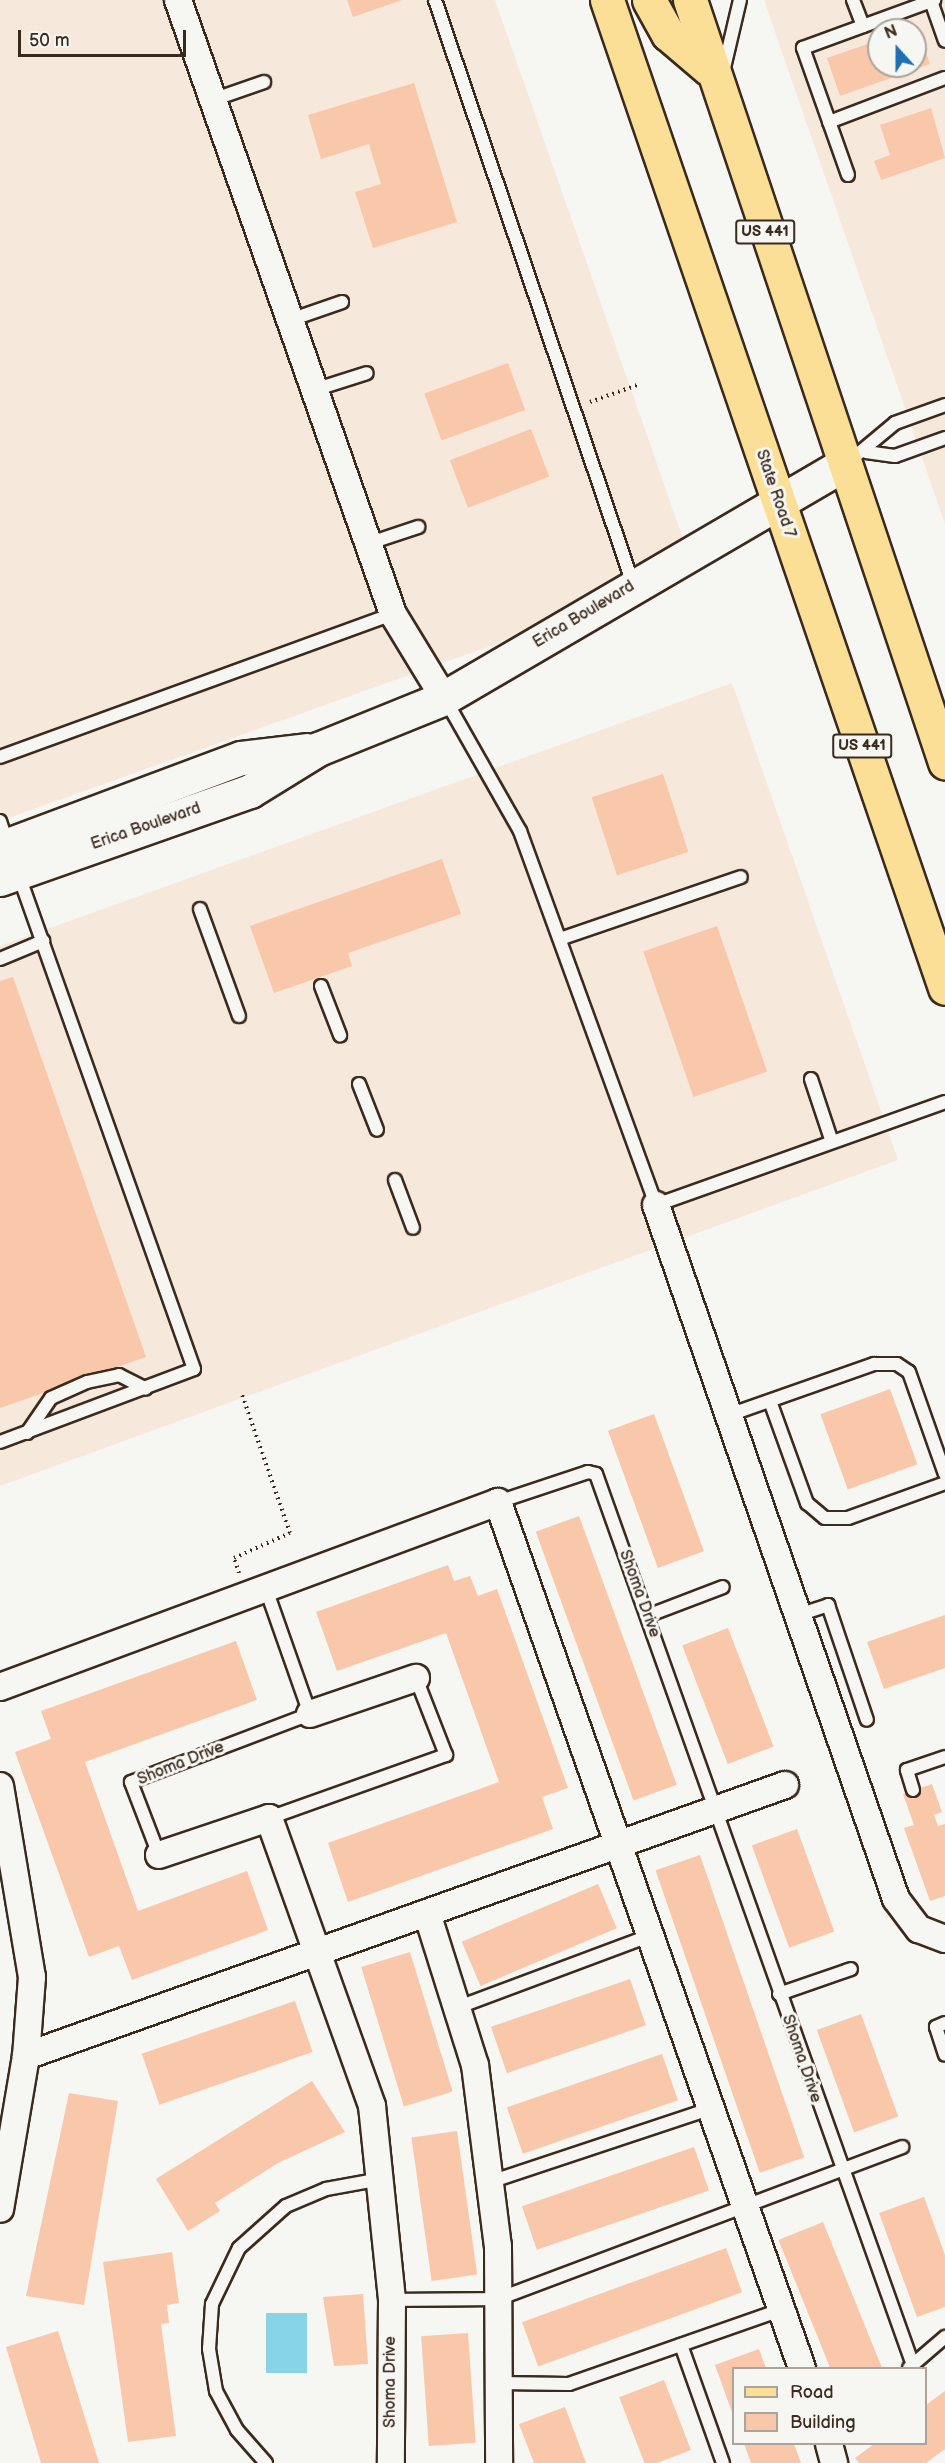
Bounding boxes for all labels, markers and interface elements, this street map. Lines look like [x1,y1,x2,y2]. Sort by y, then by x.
scale bar [21,18,189,56]
north arrow [867,18,927,78]
text: N [882,22,900,44]
text: 50 m [29,30,70,51]
road number: US 441 [735,220,795,244]
street label: State Road 7 [751,447,799,541]
street label: Erica Boulevard [530,577,638,653]
road number: US 441 [832,734,892,758]
street label: Erica Boulevard [89,799,203,855]
street label: Shoma Drive [614,1548,664,1640]
street label: Shoma Drive [135,1738,227,1790]
street label: Shoma Drive [777,2012,825,2106]
street label: Shoma Drive [381,2336,401,2428]
legend [732,2367,927,2445]
text: Road [790,2382,834,2403]
text: Building [790,2412,856,2433]

